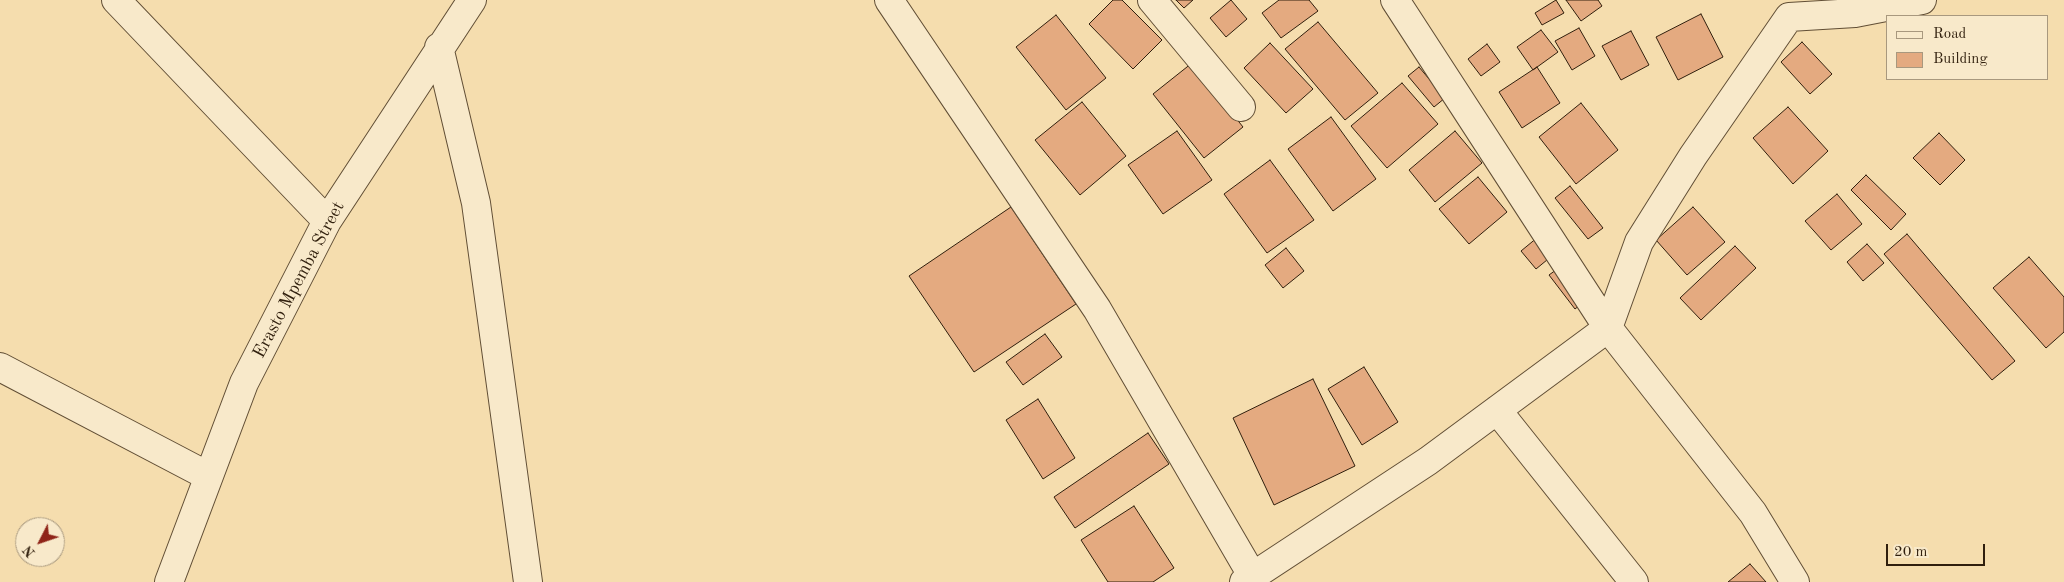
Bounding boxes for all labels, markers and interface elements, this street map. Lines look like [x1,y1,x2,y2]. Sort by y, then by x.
legend [1886,15,2049,80]
text: Road [1933,27,1966,42]
text: Building [1933,52,1988,67]
street label: Erasto Mpemba Street [248,198,350,362]
north arrow [15,517,65,567]
scale bar [1889,534,1988,566]
text: N [21,543,38,560]
text: 20 m [1894,545,1928,560]

